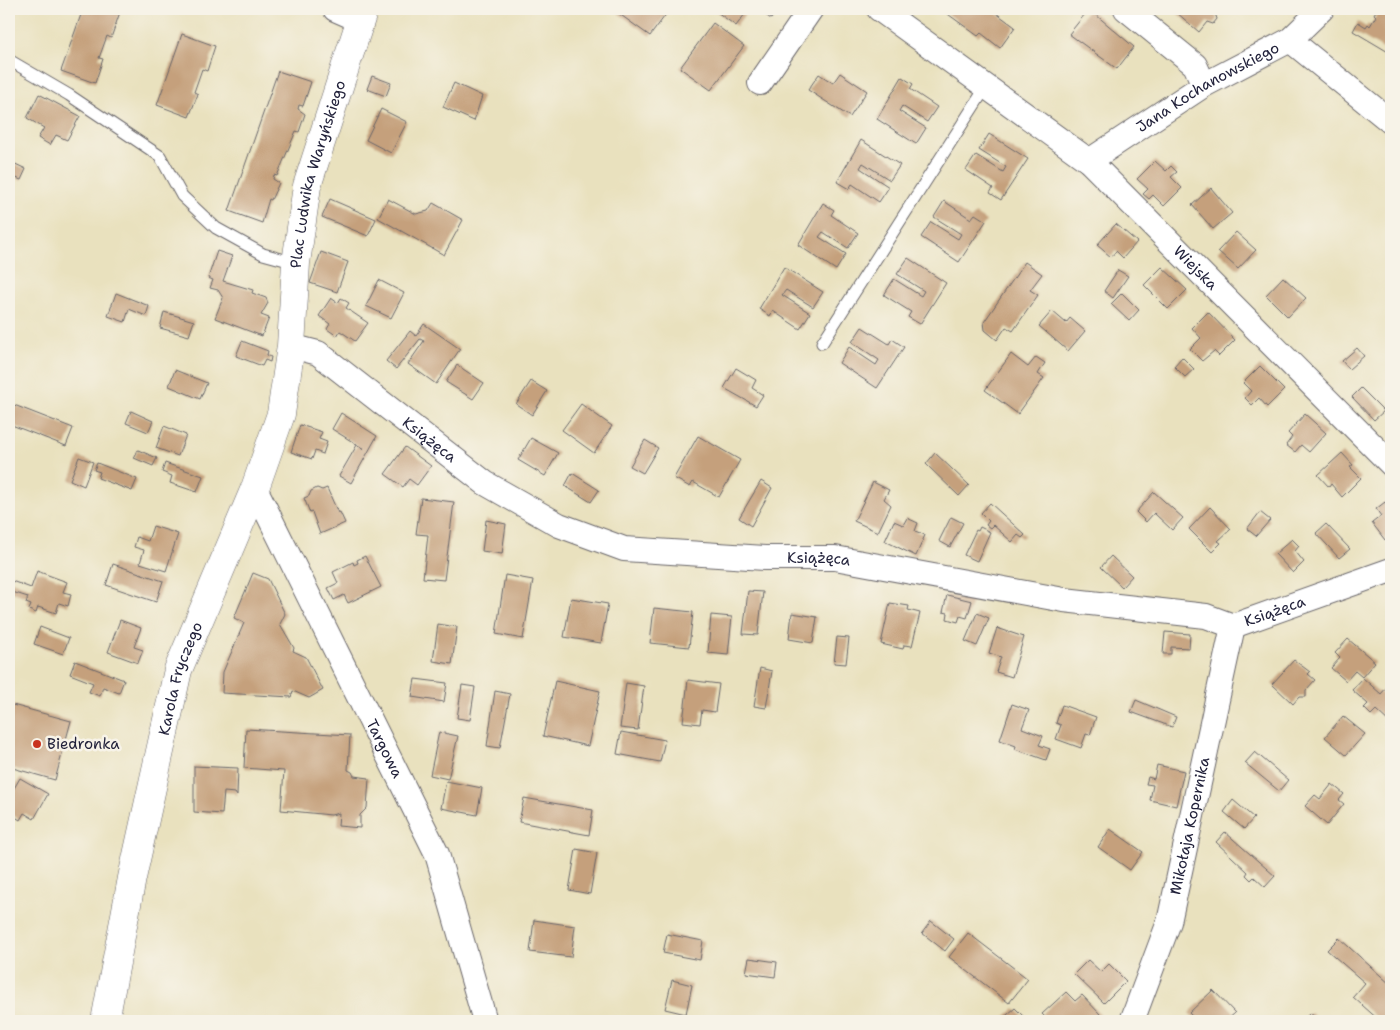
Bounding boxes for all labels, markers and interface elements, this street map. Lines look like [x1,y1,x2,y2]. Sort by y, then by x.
street label: Jana Kochanowskiego [1132,37,1283,137]
street label: Plac Ludwika Waryńskiego [286,78,350,269]
street label: Wiejska [1169,241,1222,295]
street label: Książęca [398,412,461,467]
street label: Książęca [787,548,853,571]
street label: Książęca [1242,591,1309,631]
street label: Karola Fryczego [154,619,207,737]
street label: Targowa [362,716,408,782]
place label: Biedronka [47,734,120,754]
marker: Biedronka [31,738,43,750]
street label: Mikołaja Kopernika [1165,755,1215,897]

